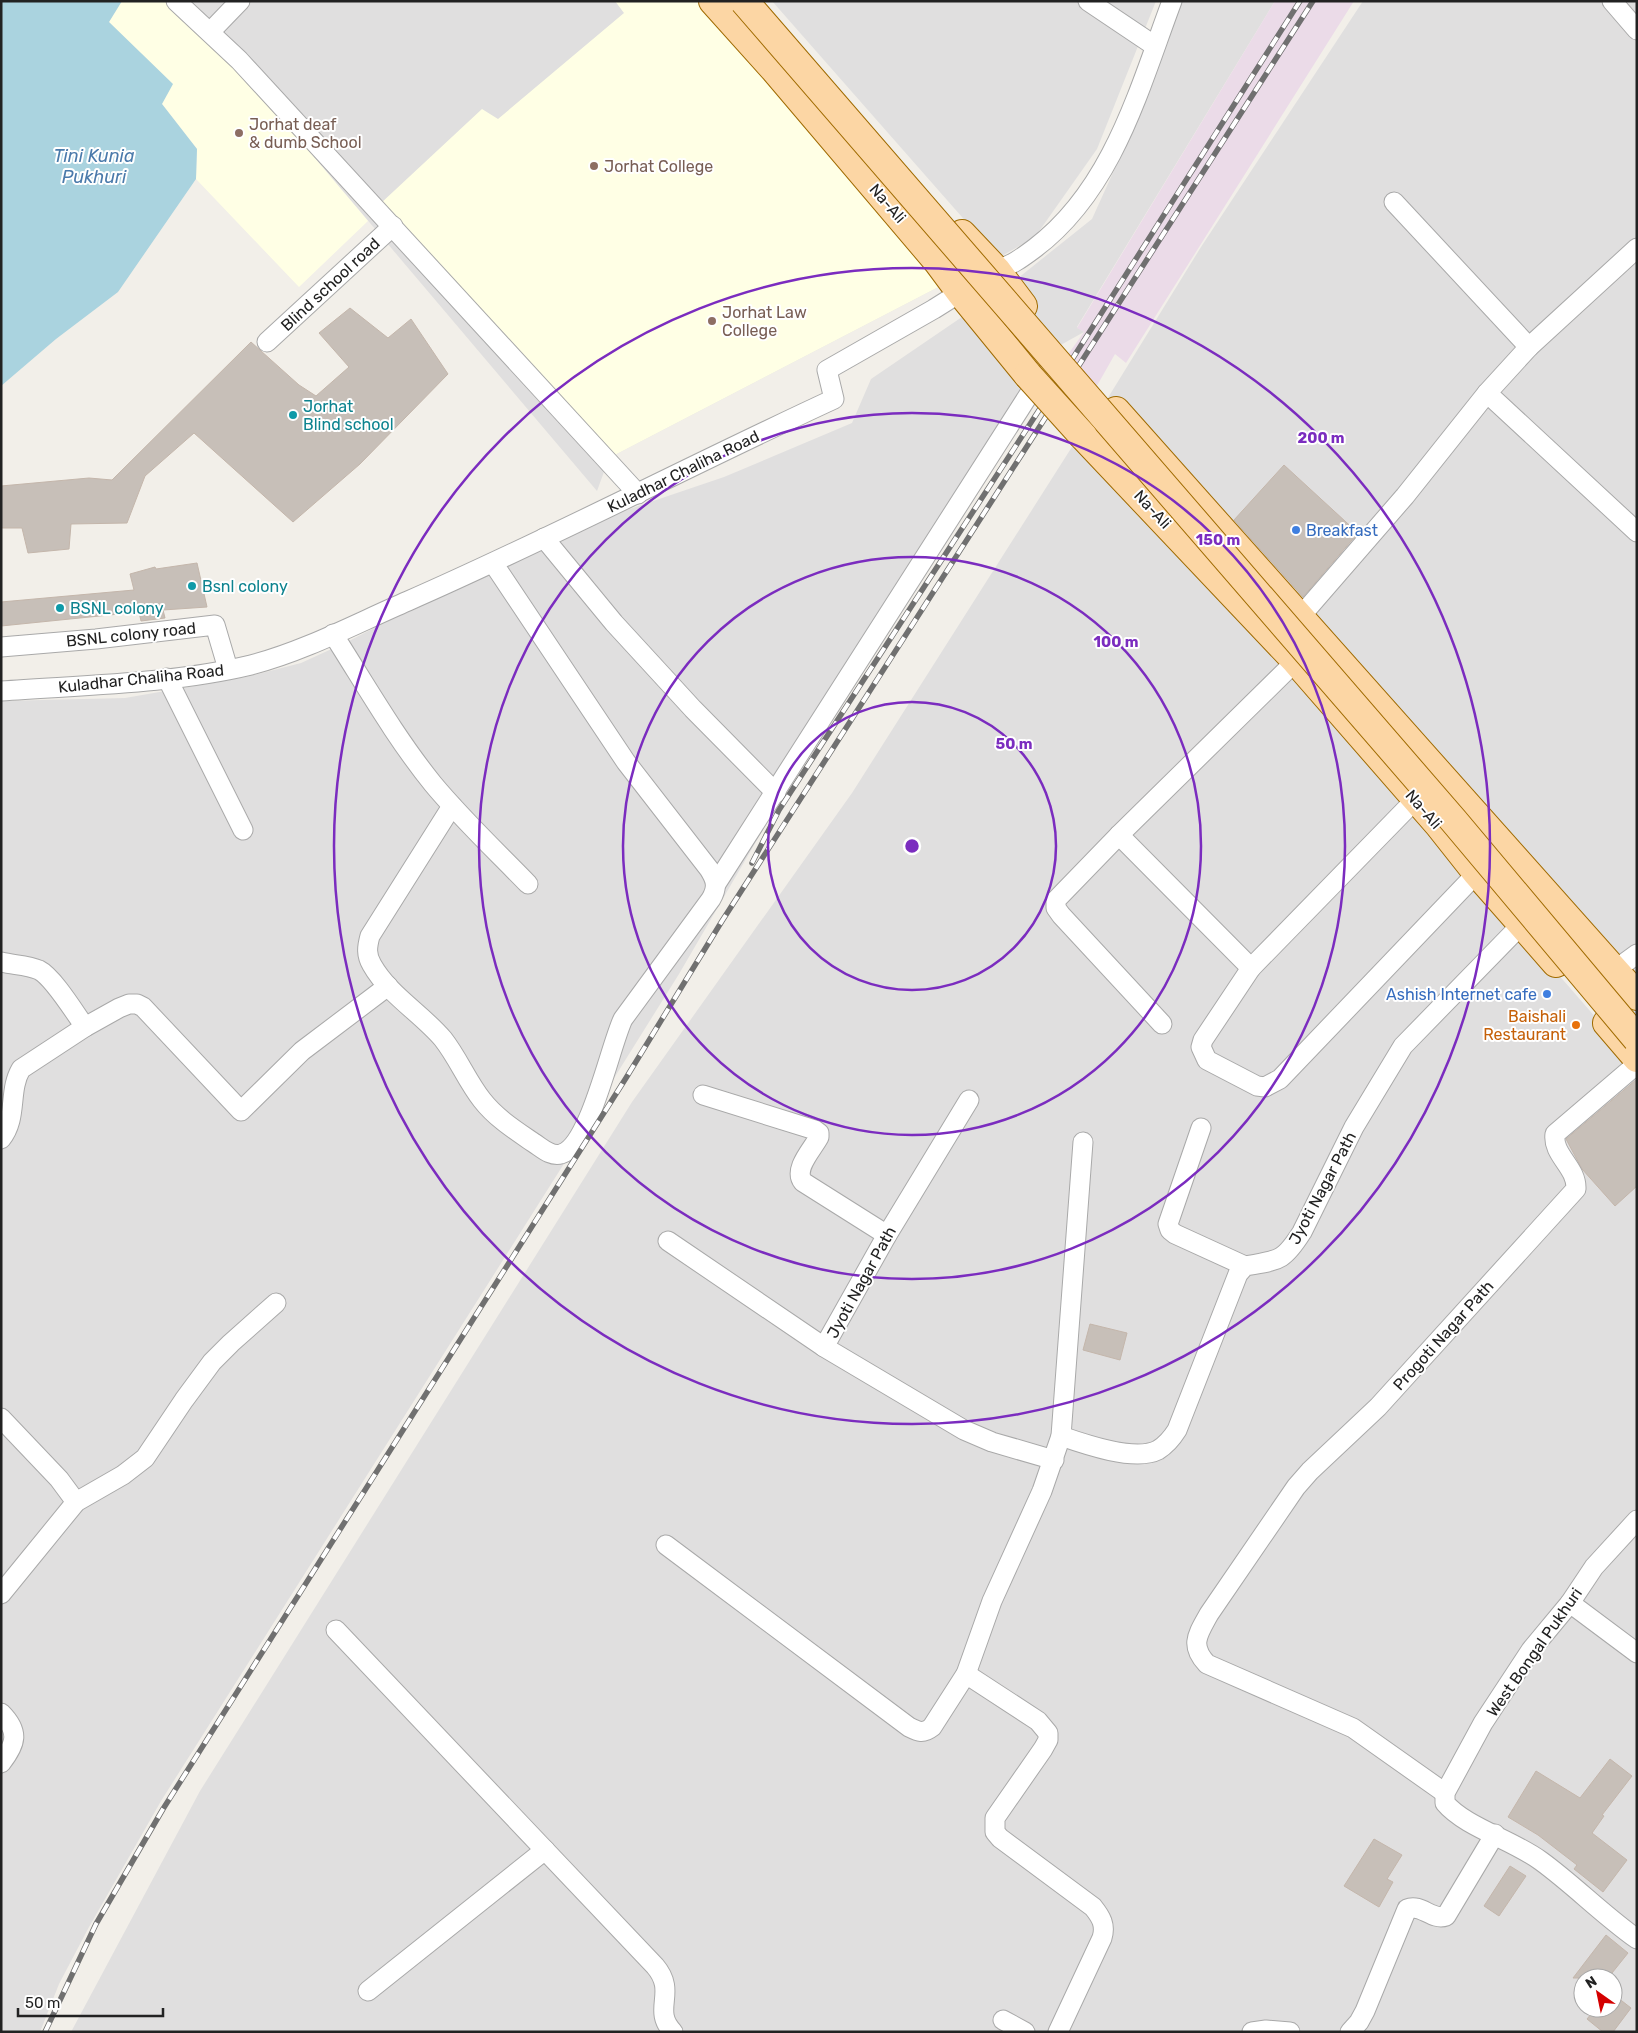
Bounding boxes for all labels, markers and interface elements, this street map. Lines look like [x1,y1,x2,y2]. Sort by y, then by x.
place label: Jorhat deaf & dumb School [249,115,362,152]
marker: Jorhat deaf & dumb School [233,127,245,139]
water label: Tini Kunia Pukhuri [53,145,135,188]
place label: Jorhat College [604,157,713,176]
marker: Jorhat College [588,160,600,172]
street label: Na-Ali [865,180,910,227]
street label: Blind school road [277,234,384,335]
place label: Jorhat Law College [722,303,807,340]
marker: Jorhat Law College [706,315,718,327]
place label: Jorhat Blind school [303,397,394,434]
marker: Jorhat Blind school [287,409,299,421]
street label: Kuladhar Chaliha Road [604,426,762,517]
text: 200 m [1297,429,1345,447]
street label: Na-Ali [1130,486,1175,533]
place label: Breakfast [1306,521,1378,540]
marker: Breakfast [1290,524,1302,536]
text: 150 m [1196,531,1240,549]
place label: Bsnl colony [202,577,288,596]
marker: Bsnl colony [186,580,198,592]
place label: BSNL colony [70,599,164,618]
marker: BSNL colony [54,602,66,614]
street label: BSNL colony road [65,618,197,651]
text: 100 m [1094,633,1138,651]
street label: Kuladhar Chaliha Road [57,660,225,697]
text: 50 m [996,735,1032,753]
street label: Na-Ali [1401,786,1446,833]
centre of rings [903,837,921,855]
place label: Ashish Internet cafe [1386,985,1537,1004]
marker: Ashish Internet cafe [1541,988,1553,1000]
place label: Baishali Restaurant [1483,1007,1566,1044]
marker: Baishali Restaurant [1570,1019,1582,1031]
street label: Jyoti Nagar Path [1285,1129,1360,1248]
street label: Jyoti Nagar Path [823,1223,900,1341]
street label: Progoti Nagar Path [1389,1277,1498,1394]
street label: West Bongal Pukhuri [1483,1584,1586,1720]
north arrow [1573,1968,1623,2018]
text: N [1582,1973,1600,1992]
scale bar [18,1986,162,2018]
text: 50 m [25,1994,60,2012]

